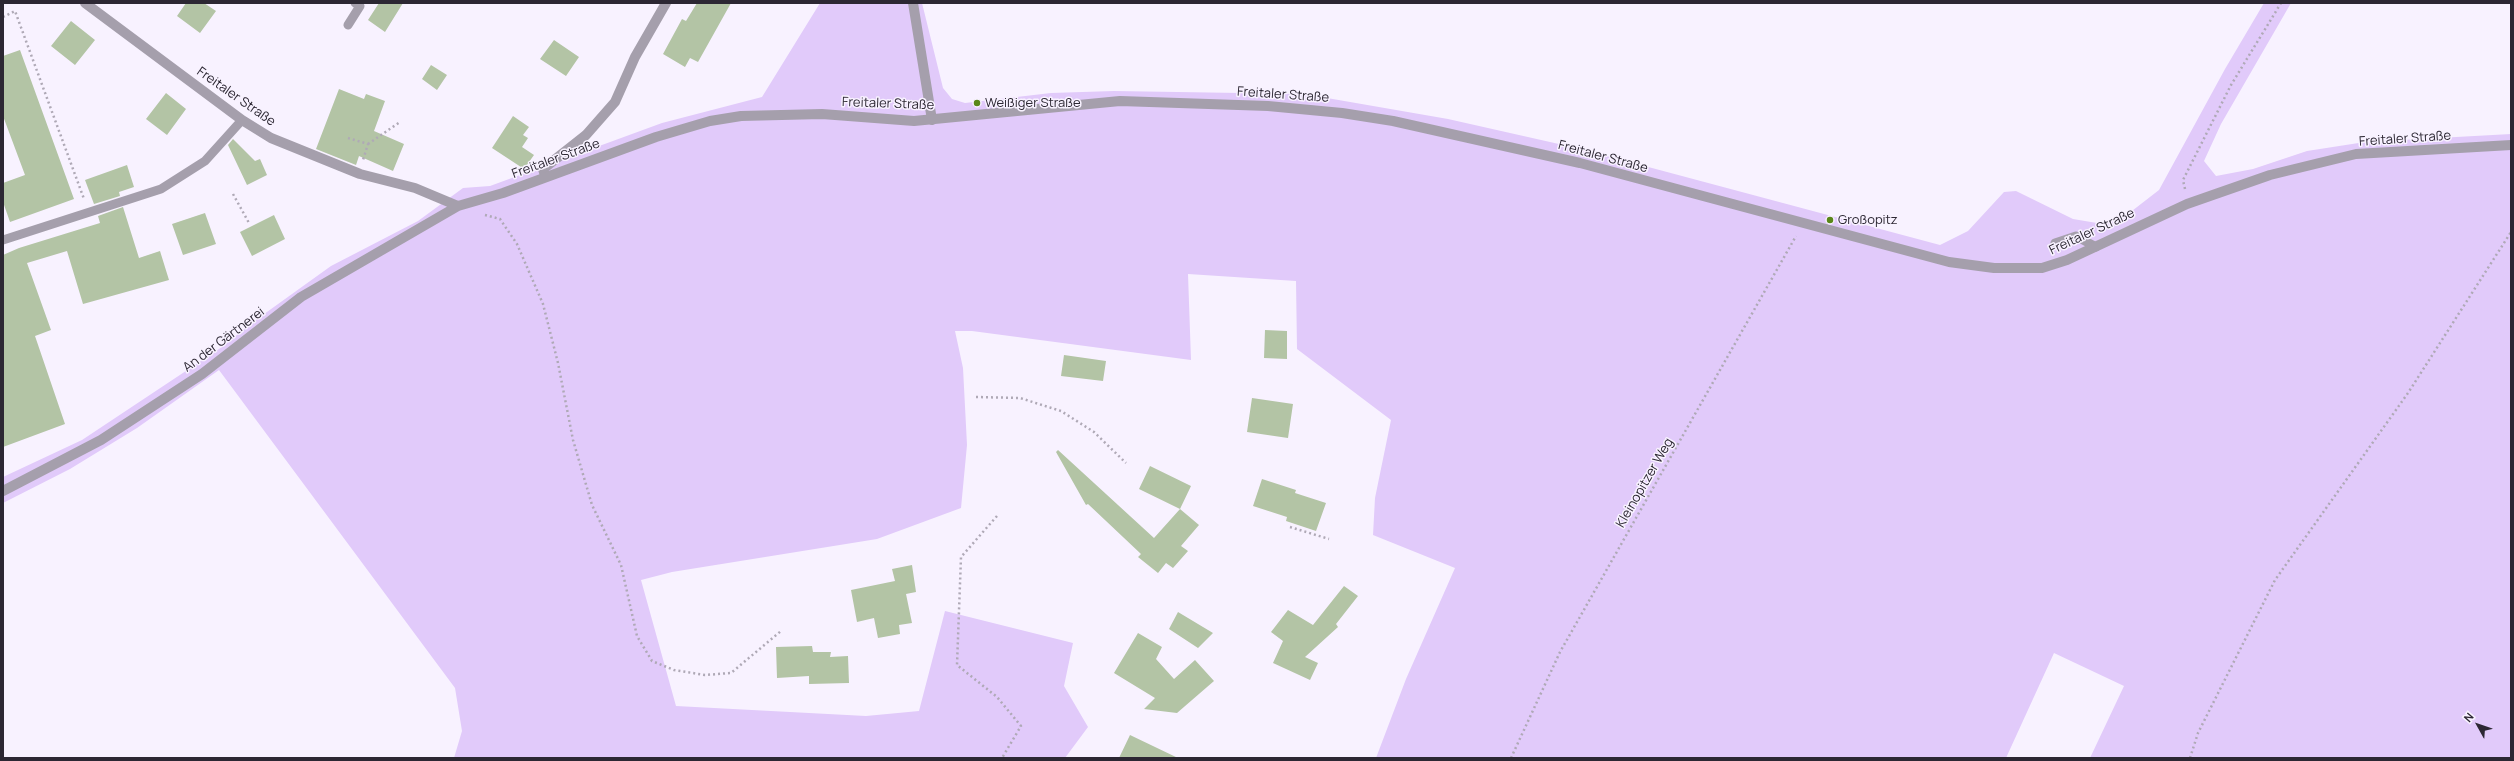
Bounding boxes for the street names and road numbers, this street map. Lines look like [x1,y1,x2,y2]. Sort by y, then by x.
street label: Freitaler Straße [194,64,278,130]
street label: Freitaler Straße [1236,84,1330,106]
street label: Freitaler Straße [842,95,934,113]
street label: Freitaler Straße [2358,128,2452,150]
street label: Freitaler Straße [510,136,602,182]
street label: Freitaler Straße [1556,138,1650,176]
street label: Freitaler Straße [2047,205,2137,259]
street label: An der Gärtnerei [180,304,268,376]
street label: Kleinopitzer Weg [1613,436,1677,530]

